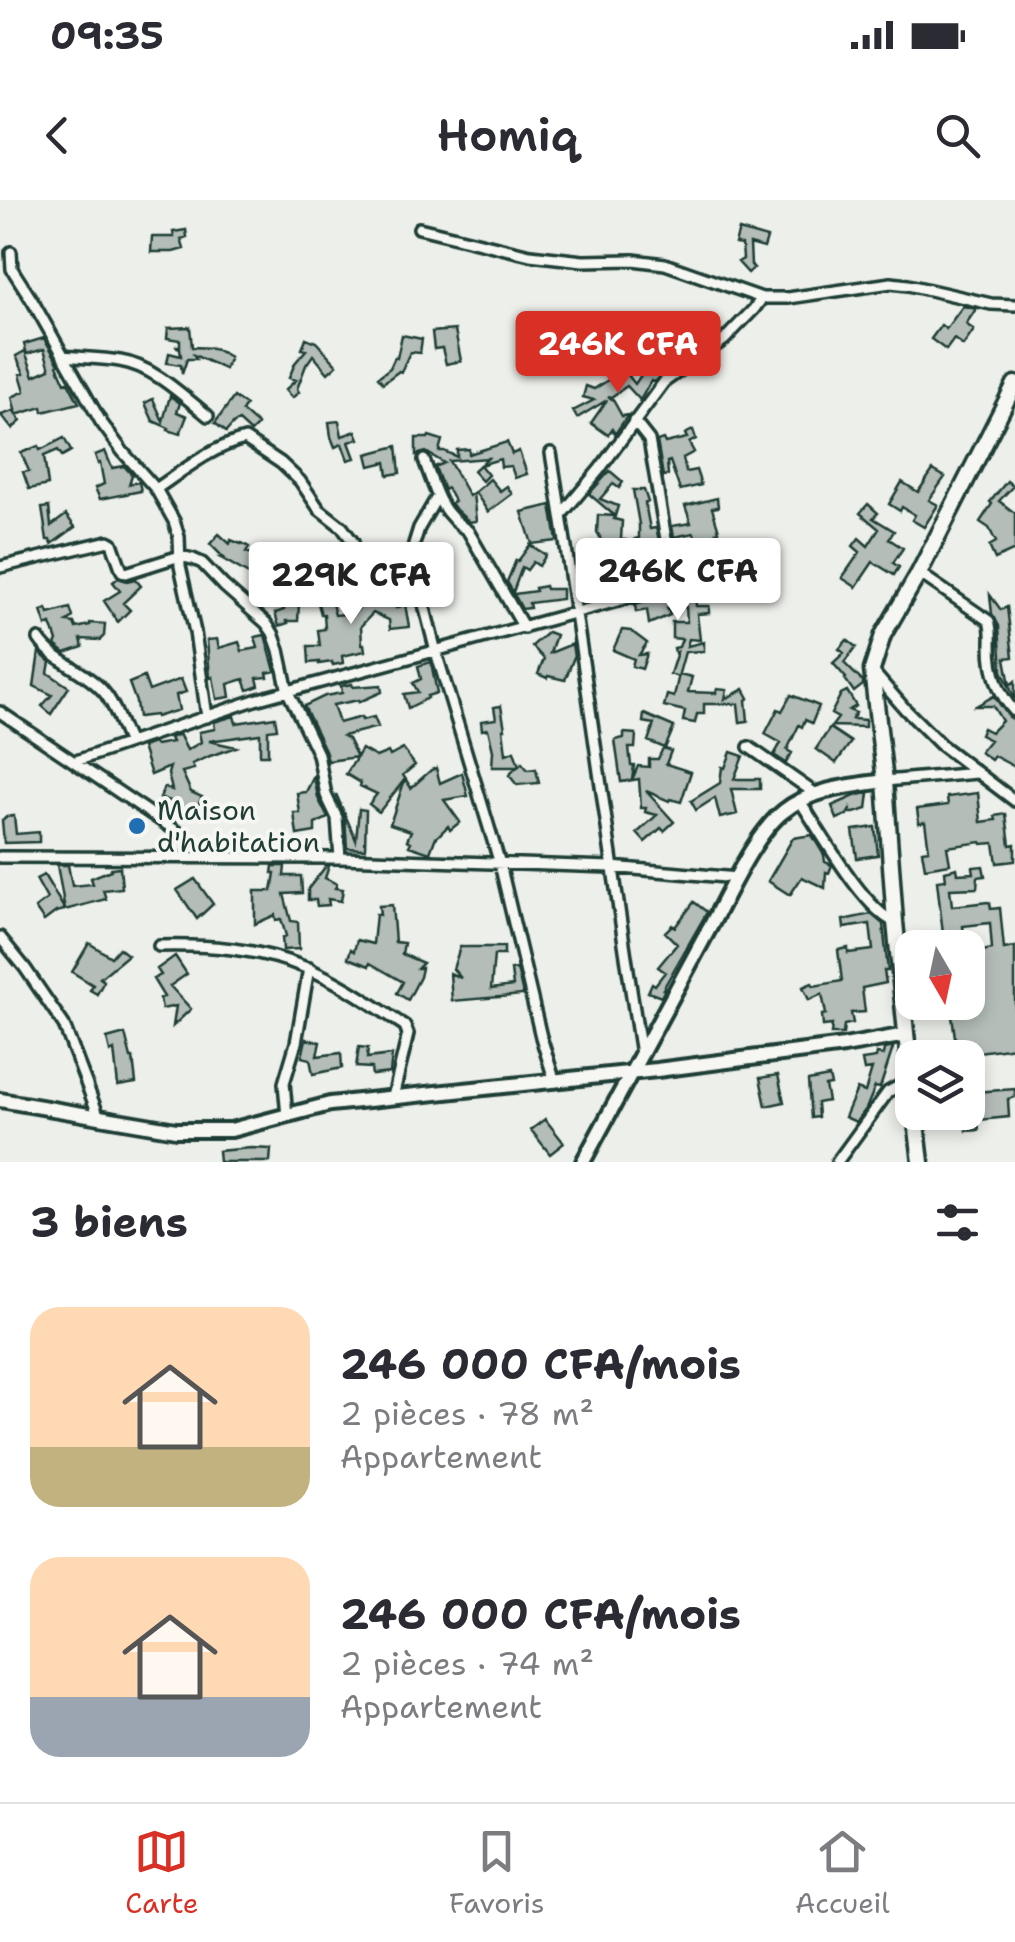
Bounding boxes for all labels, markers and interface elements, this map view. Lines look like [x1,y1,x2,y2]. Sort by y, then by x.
text: 09:35 [50,10,164,61]
text: Homiq [437,105,578,165]
icon: back [30,108,85,163]
icon: search [930,108,985,163]
pin: 246K CFA [515,311,721,396]
text: 246K CFA [538,322,698,365]
pin: 246K CFA [575,538,781,623]
pin: 229K CFA [248,542,454,627]
text: 246K CFA [598,549,758,592]
text: 229K CFA [271,553,431,596]
place label: Maison d'habitation [157,791,320,861]
marker: Maison d'habitation [126,815,148,837]
north arrow [895,930,985,1020]
map controls [895,930,985,1130]
button: layers [895,1040,985,1130]
text: 3 biens [30,1194,188,1250]
icon: filters [930,1195,985,1250]
text: 246 000 CFA/mois [340,1336,741,1392]
icon: home [110,1347,230,1467]
text: 2 pièces · 78 m² [340,1392,594,1435]
text: Appartement [340,1435,542,1478]
text: 246 000 CFA/mois [340,1586,741,1642]
icon: home [110,1597,230,1717]
text: 2 pièces · 74 m² [340,1642,594,1685]
text: Appartement [340,1685,542,1728]
tab: Carte [125,1824,199,1922]
tab: Favoris [449,1824,545,1922]
tab: Accueil [795,1824,890,1922]

